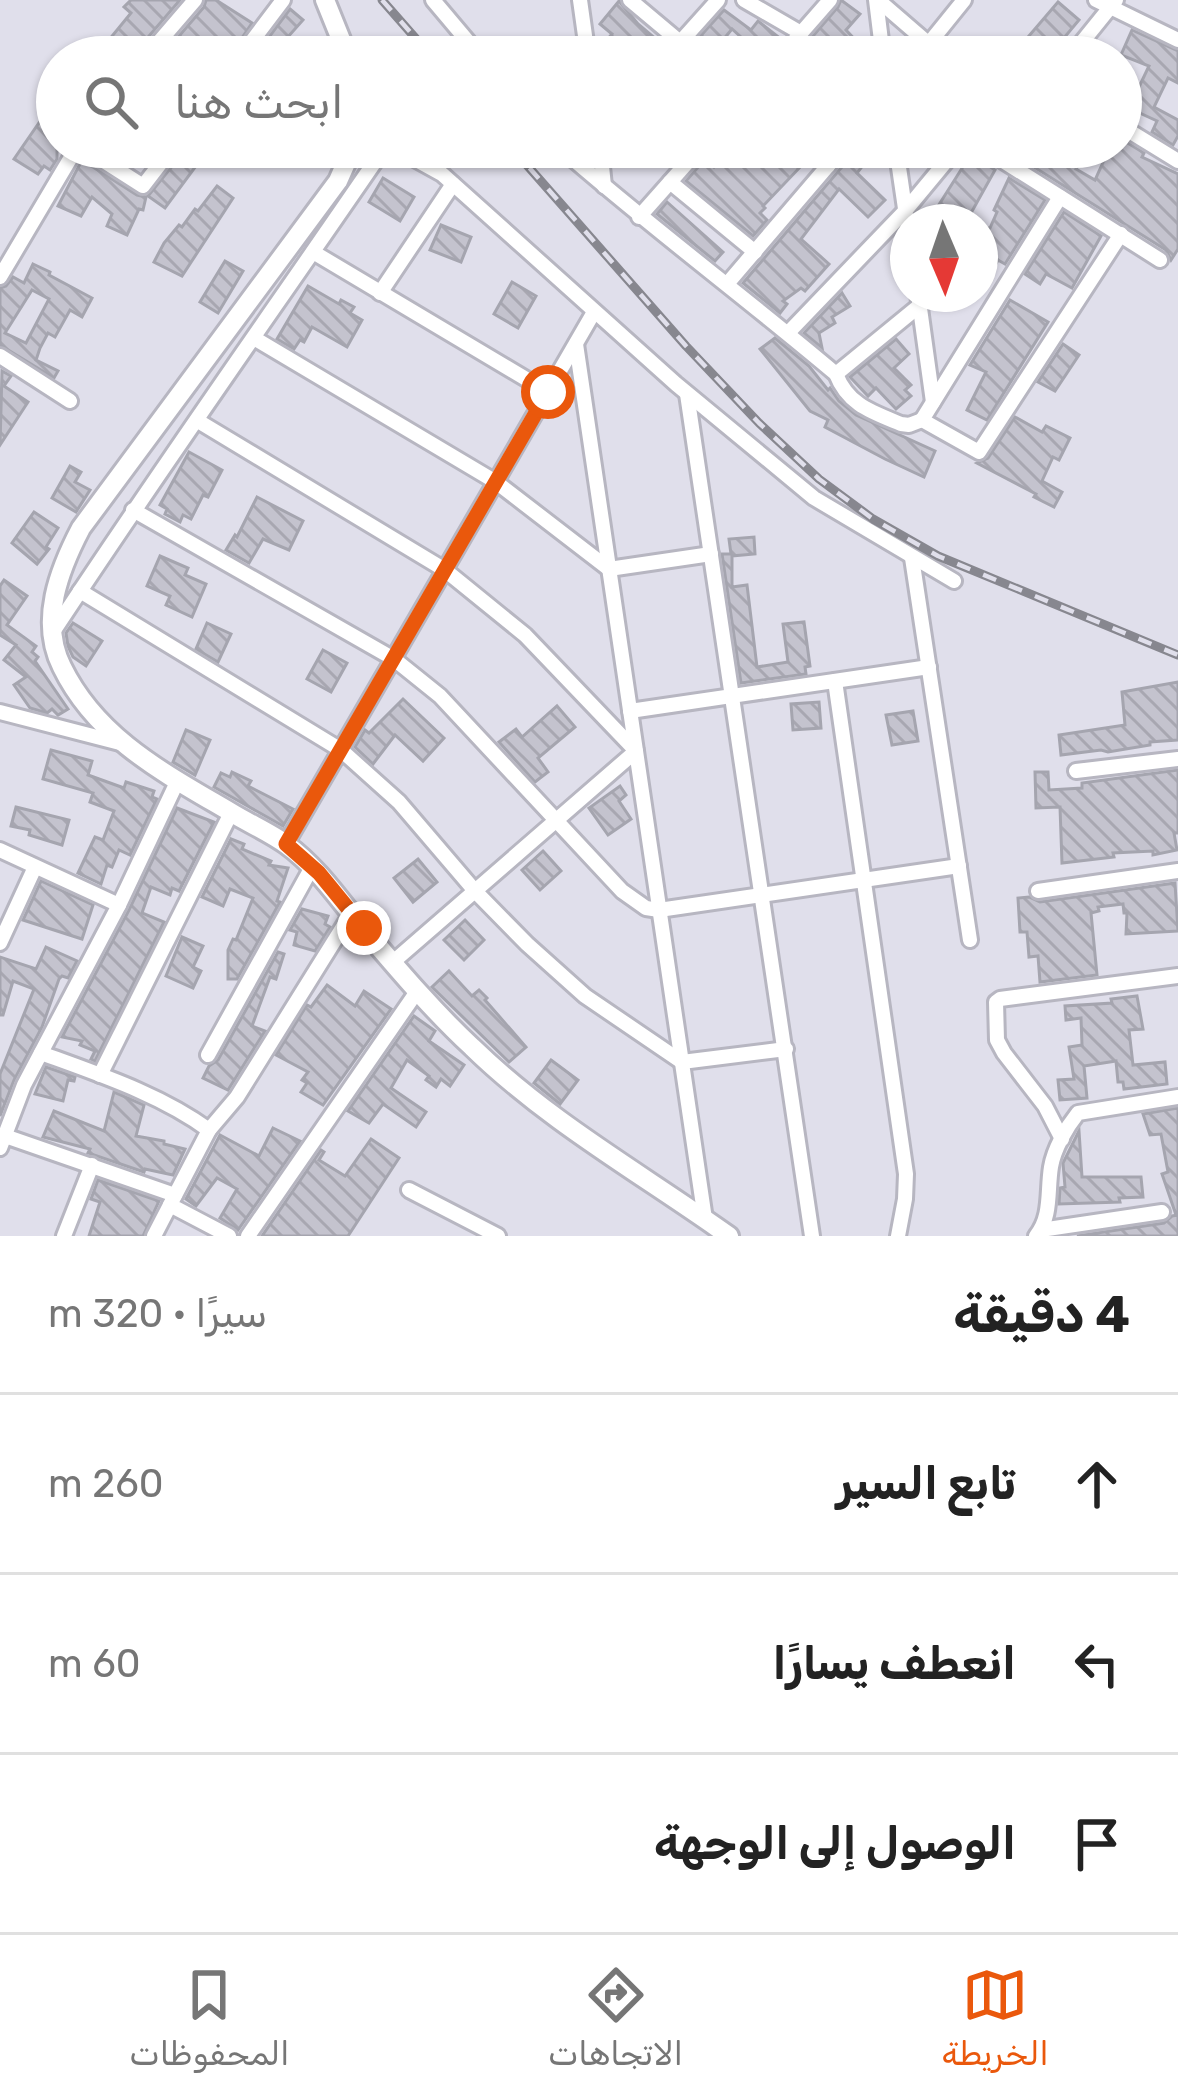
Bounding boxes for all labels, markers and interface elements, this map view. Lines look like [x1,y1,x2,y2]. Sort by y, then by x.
search box [36,36,1142,168]
icon: search [78,69,144,135]
text: ابحث هنا [174,76,344,129]
north arrow [890,204,998,312]
route start [521,365,575,419]
route end [337,901,391,955]
text: 4 دقيقة [953,1284,1130,1345]
text: سيرًا · 320 m [48,1291,267,1337]
icon: ahead [1064,1451,1130,1517]
text: تابع السير [836,1457,1016,1510]
text: 260 m [48,1461,163,1507]
icon: left [1064,1631,1130,1697]
text: انعطف يسارًا [772,1637,1016,1690]
text: 60 m [48,1641,141,1687]
icon: arrive [1064,1811,1130,1877]
text: الوصول إلى الوجهة [654,1817,1016,1870]
tab: المحفوظات [129,1962,290,2073]
tab: الاتجاهات [548,1962,683,2073]
tab: الخريطة [941,1962,1049,2073]

